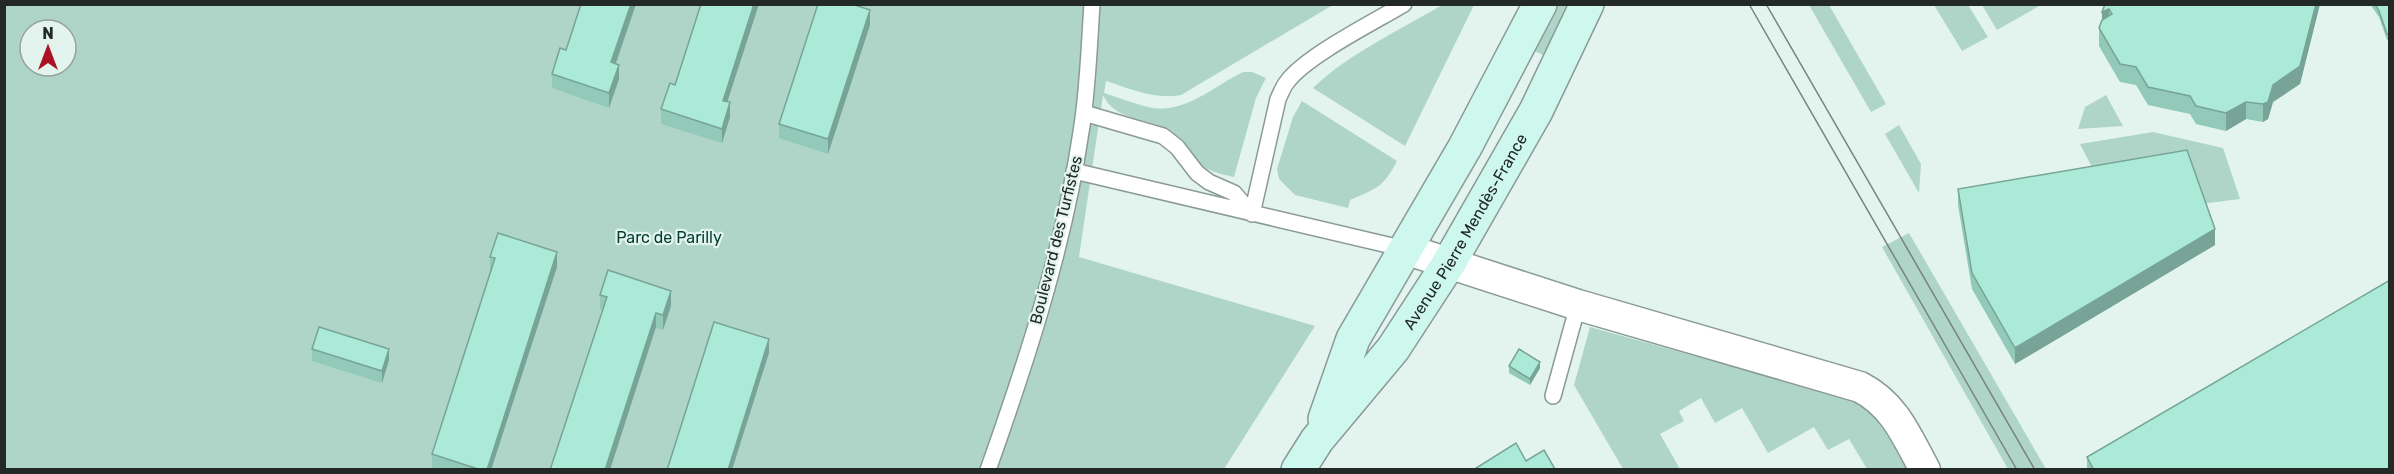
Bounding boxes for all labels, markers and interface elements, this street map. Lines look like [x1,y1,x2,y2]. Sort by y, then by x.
north arrow [18,18,78,78]
text: N [42,24,54,43]
street label: Avenue Pierre Mendès-France [1399,130,1531,333]
street label: Boulevard des Turfistes [1026,154,1086,326]
park label: Parc de Parilly [616,228,722,247]

